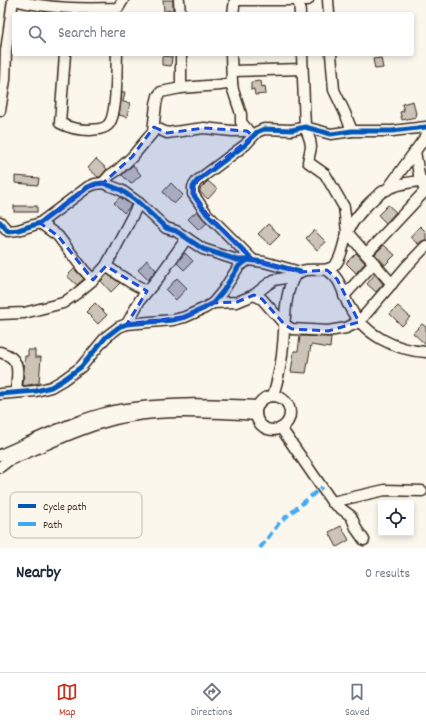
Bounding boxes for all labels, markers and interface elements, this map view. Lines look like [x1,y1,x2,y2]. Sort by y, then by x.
search box [12,12,414,56]
icon: search [26,23,48,45]
text: Search here [58,23,126,45]
legend [10,492,142,538]
text: Cycle path [43,500,87,516]
map controls [378,500,414,536]
button: locate [378,500,414,536]
text: Path [43,518,62,534]
text: Nearby [16,562,60,586]
text: 0 results [365,565,410,584]
tab: Map [56,681,78,721]
tab: Directions [191,681,233,721]
tab: Saved [345,681,370,721]

